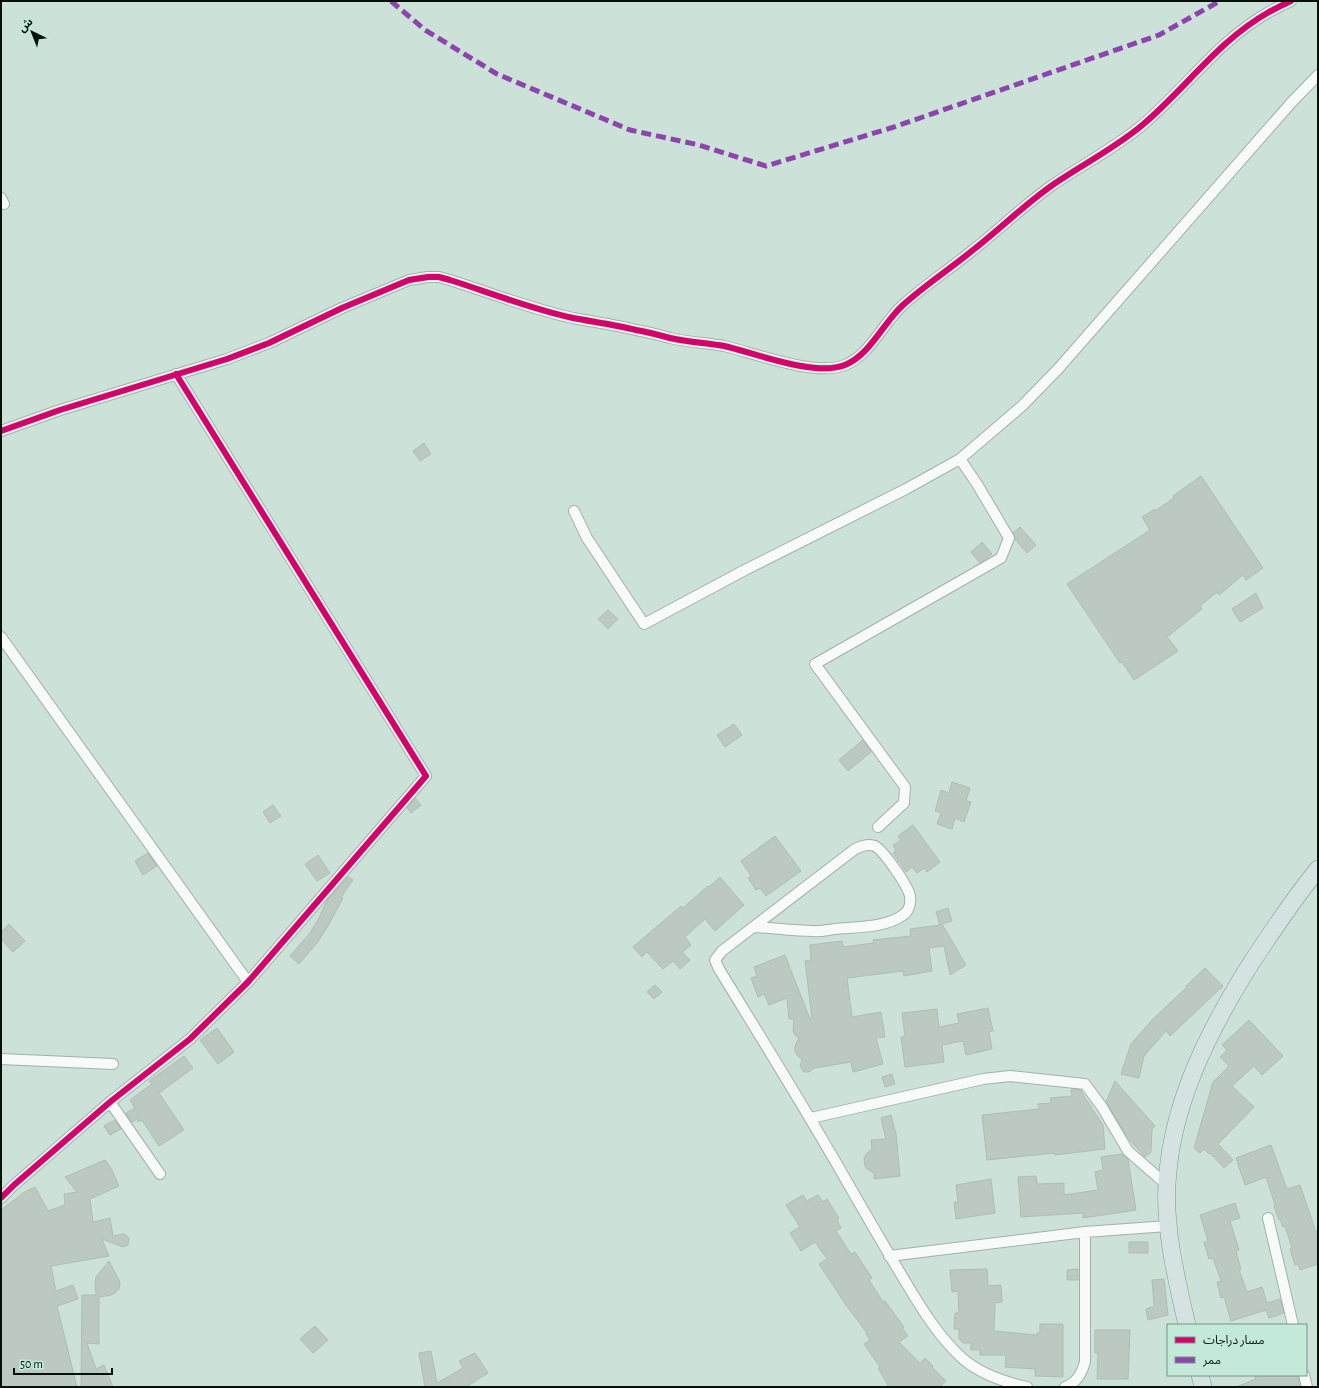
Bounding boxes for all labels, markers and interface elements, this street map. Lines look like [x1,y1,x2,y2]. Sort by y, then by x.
north arrow [12,12,52,52]
text: ش [16,16,35,35]
legend [1167,1324,1307,1376]
text: مسار دراجات [1203,1334,1265,1347]
scale bar [14,1350,112,1376]
text: ممر [1202,1354,1221,1367]
text: 50 m [20,1358,43,1370]

